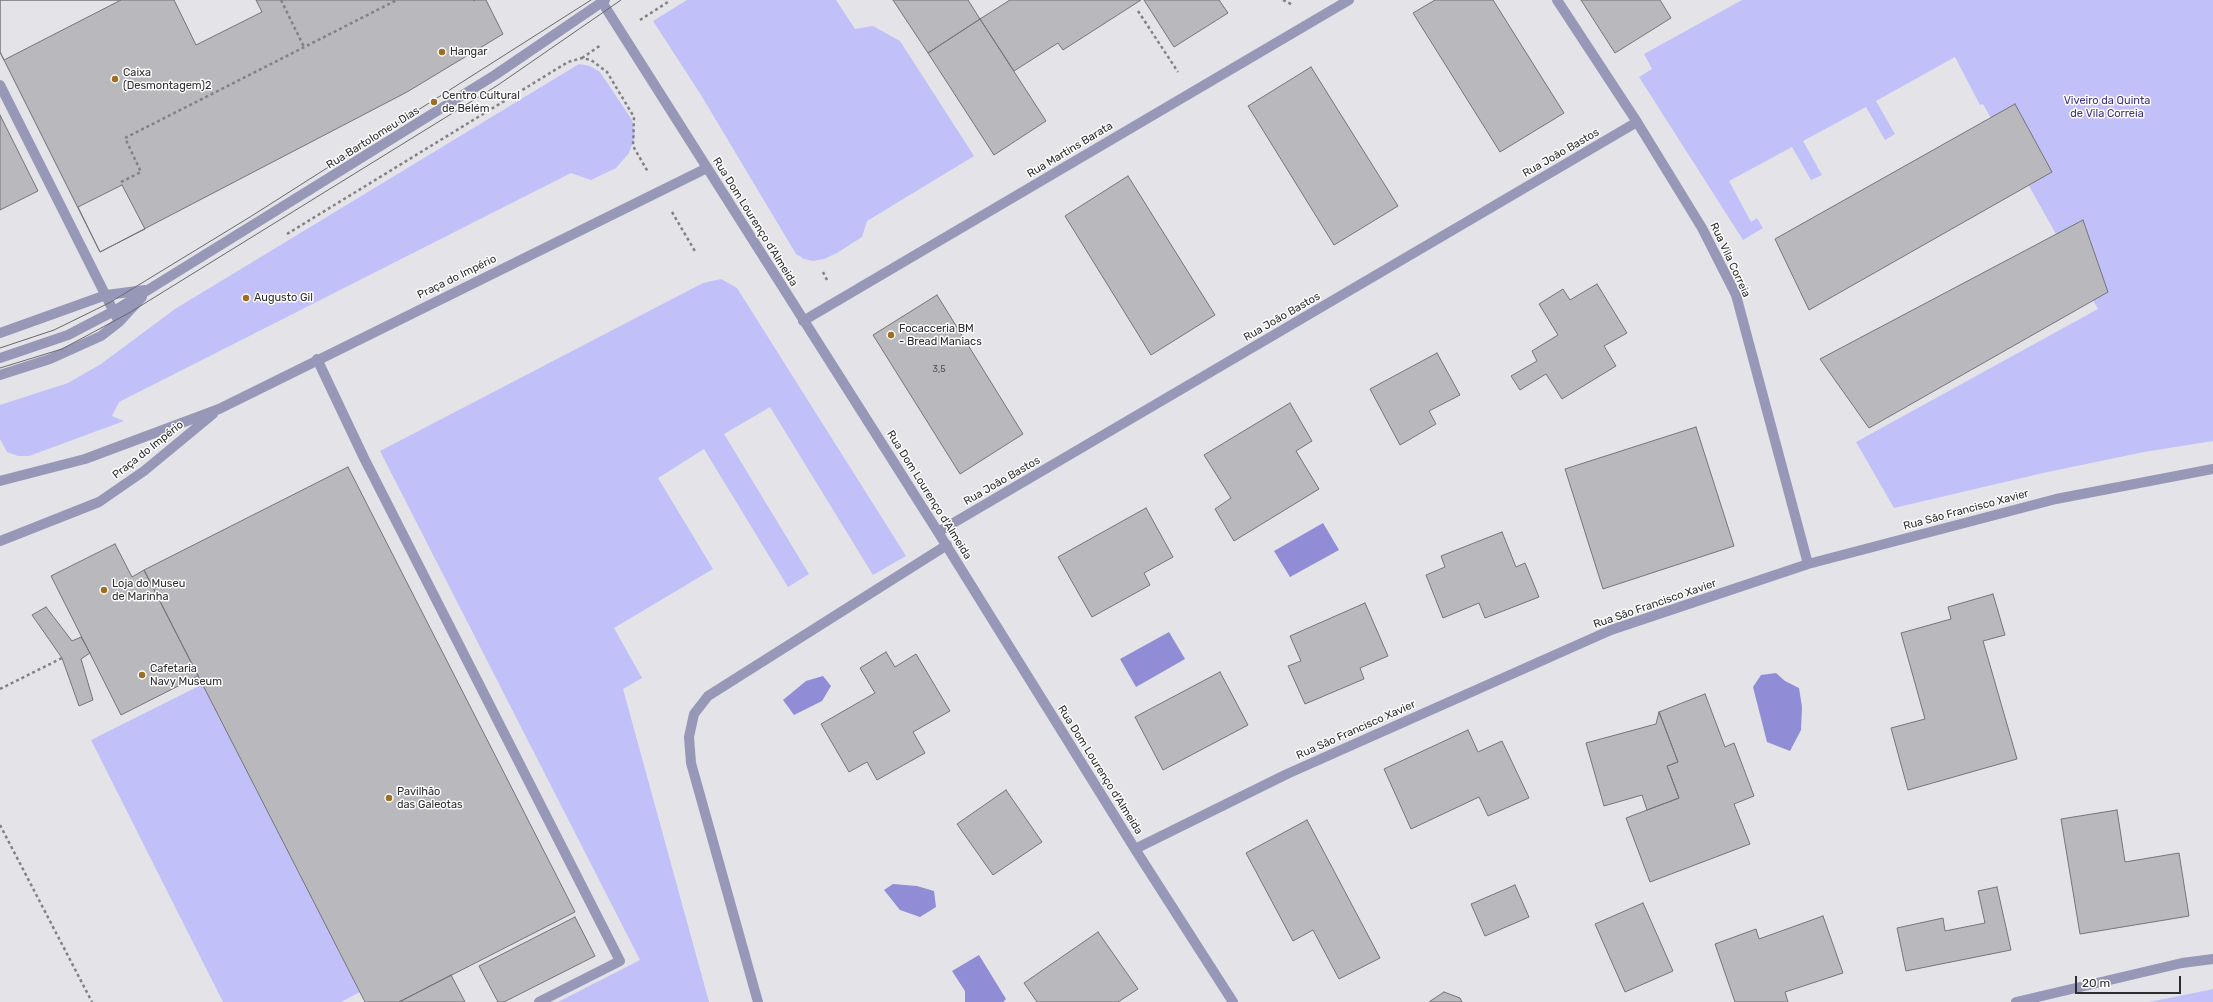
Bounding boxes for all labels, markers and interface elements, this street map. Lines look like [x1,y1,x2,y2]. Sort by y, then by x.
place label: Hangar [450,45,487,59]
marker: Hangar [437,47,447,57]
place label: Caixa (Desmontagem)2 [123,66,211,92]
marker: Caixa (Desmontagem)2 [110,74,120,84]
place label: Centro Cultural de Belém [442,89,520,115]
park label: Viveiro da Quinta de Vila Correia [2064,94,2150,120]
marker: Centro Cultural de Belém [429,97,439,107]
street label: Rua Bartolomeu Dias [324,104,422,172]
street label: Rua Martins Barata [1025,119,1115,181]
street label: Rua João Bastos [1520,126,1602,180]
street label: Rua Dom Lourenço d'Almeida [710,155,800,289]
street label: Rua Vila Correia [1707,221,1753,299]
street label: Praça do Império [415,252,499,302]
street label: Rua João Bastos [1241,290,1323,344]
place label: Augusto Gil [254,291,313,305]
marker: Augusto Gil [241,293,251,303]
place label: Focacceria BM - Bread Maniacs [899,322,982,348]
marker: Focacceria BM - Bread Maniacs [886,330,896,340]
house number: 3,5 [933,364,945,374]
street label: Praça do Império [110,418,186,482]
street label: Rua Dom Lourenço d'Almeida [884,428,974,562]
street label: Rua João Bastos [961,454,1043,508]
street label: Rua São Francisco Xavier [1902,487,2030,533]
place label: Loja do Museu de Marinha [112,577,185,603]
street label: Rua São Francisco Xavier [1592,577,1718,631]
marker: Loja do Museu de Marinha [99,585,109,595]
place label: Cafetaria Navy Museum [150,662,222,688]
marker: Cafetaria Navy Museum [137,670,147,680]
street label: Rua São Francisco Xavier [1294,698,1418,762]
street label: Rua Dom Lourenço d'Almeida [1055,703,1145,837]
place label: Pavilhão das Galeotas [397,785,463,811]
marker: Pavilhão das Galeotas [384,793,394,803]
scale bar [2077,968,2183,994]
text: 20 m [2082,976,2110,990]

